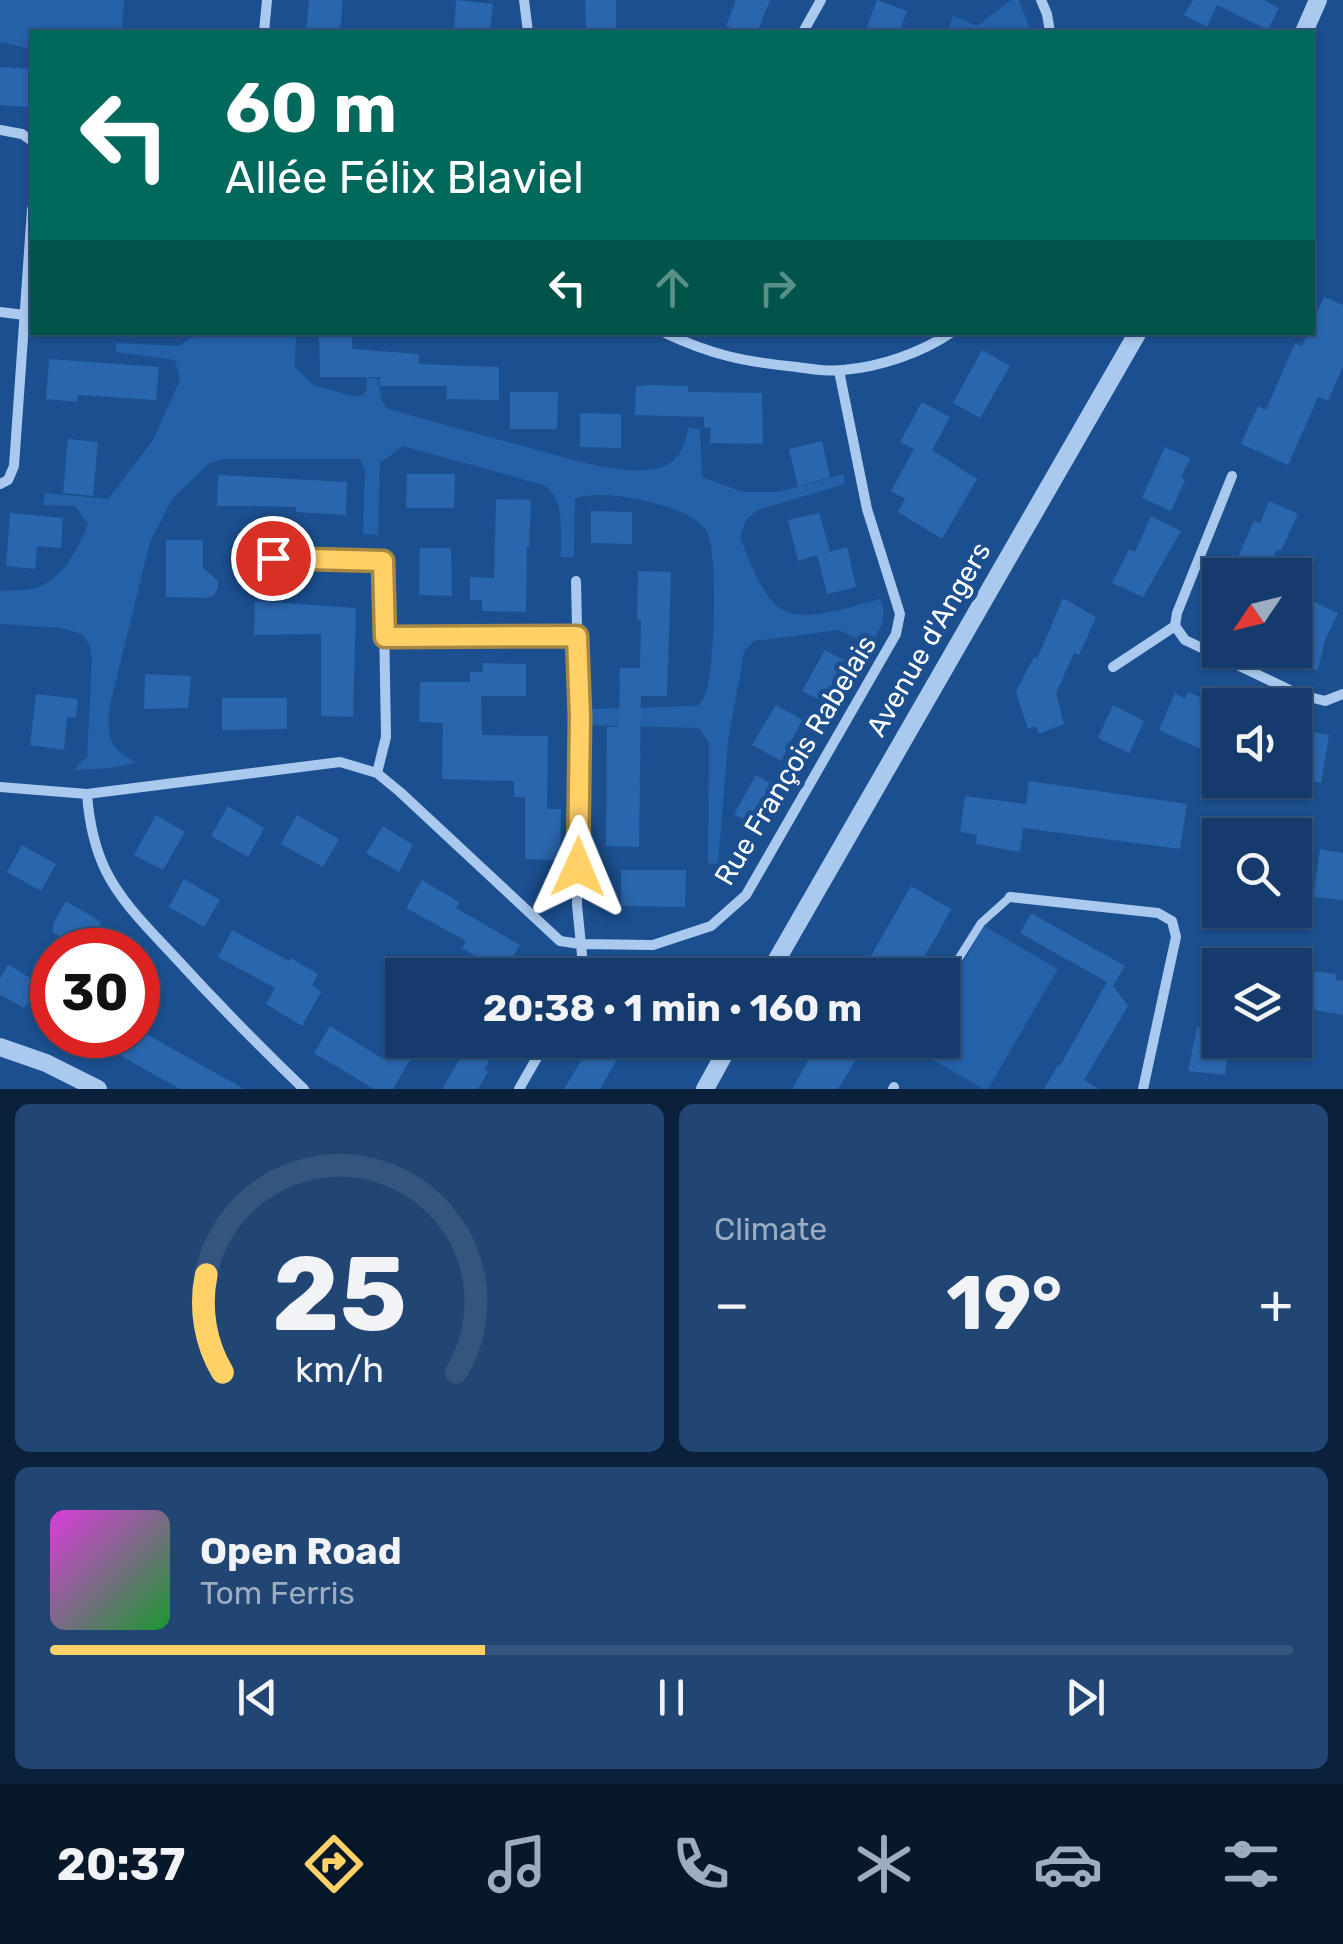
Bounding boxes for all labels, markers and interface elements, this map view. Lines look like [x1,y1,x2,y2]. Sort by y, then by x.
text: 60 m [225,67,397,150]
icon: left [60,70,190,200]
text: Allée Félix Blaviel [225,151,584,204]
icon: left [540,260,595,315]
icon: ahead [645,260,700,315]
icon: right [750,260,805,315]
pin [231,516,316,601]
icon: arrive [246,531,301,586]
street label: Avenue d'Angers [859,536,997,742]
north arrow [1202,558,1312,668]
map controls [1202,558,1312,1058]
street label: Rue François Rabelais [708,629,883,891]
button: sound [1202,688,1312,798]
position arrow [526,815,630,919]
button: search [1202,818,1312,928]
speed limit sign: 30 [30,928,160,1058]
button: layers [1202,948,1312,1058]
text: 20:38 · 1 min · 160 m [483,985,862,1031]
text: Climate [714,1210,827,1248]
text: 25 [272,1233,407,1356]
text: 19° [946,1259,1062,1348]
text: − [714,1272,750,1337]
text: + [1259,1272,1293,1337]
text: km/h [295,1349,384,1391]
text: Open Road [200,1528,402,1574]
text: Tom Ferris [200,1574,355,1612]
icon: previous [230,1670,285,1725]
icon: pause [644,1670,699,1725]
icon: next [1058,1670,1113,1725]
icon: directions [299,1829,369,1899]
icon: music [482,1829,552,1899]
icon: phone [666,1829,736,1899]
icon: climate [849,1829,919,1899]
icon: car [1033,1829,1103,1899]
icon: filters [1216,1829,1286,1899]
text: 20:37 [57,1838,185,1891]

